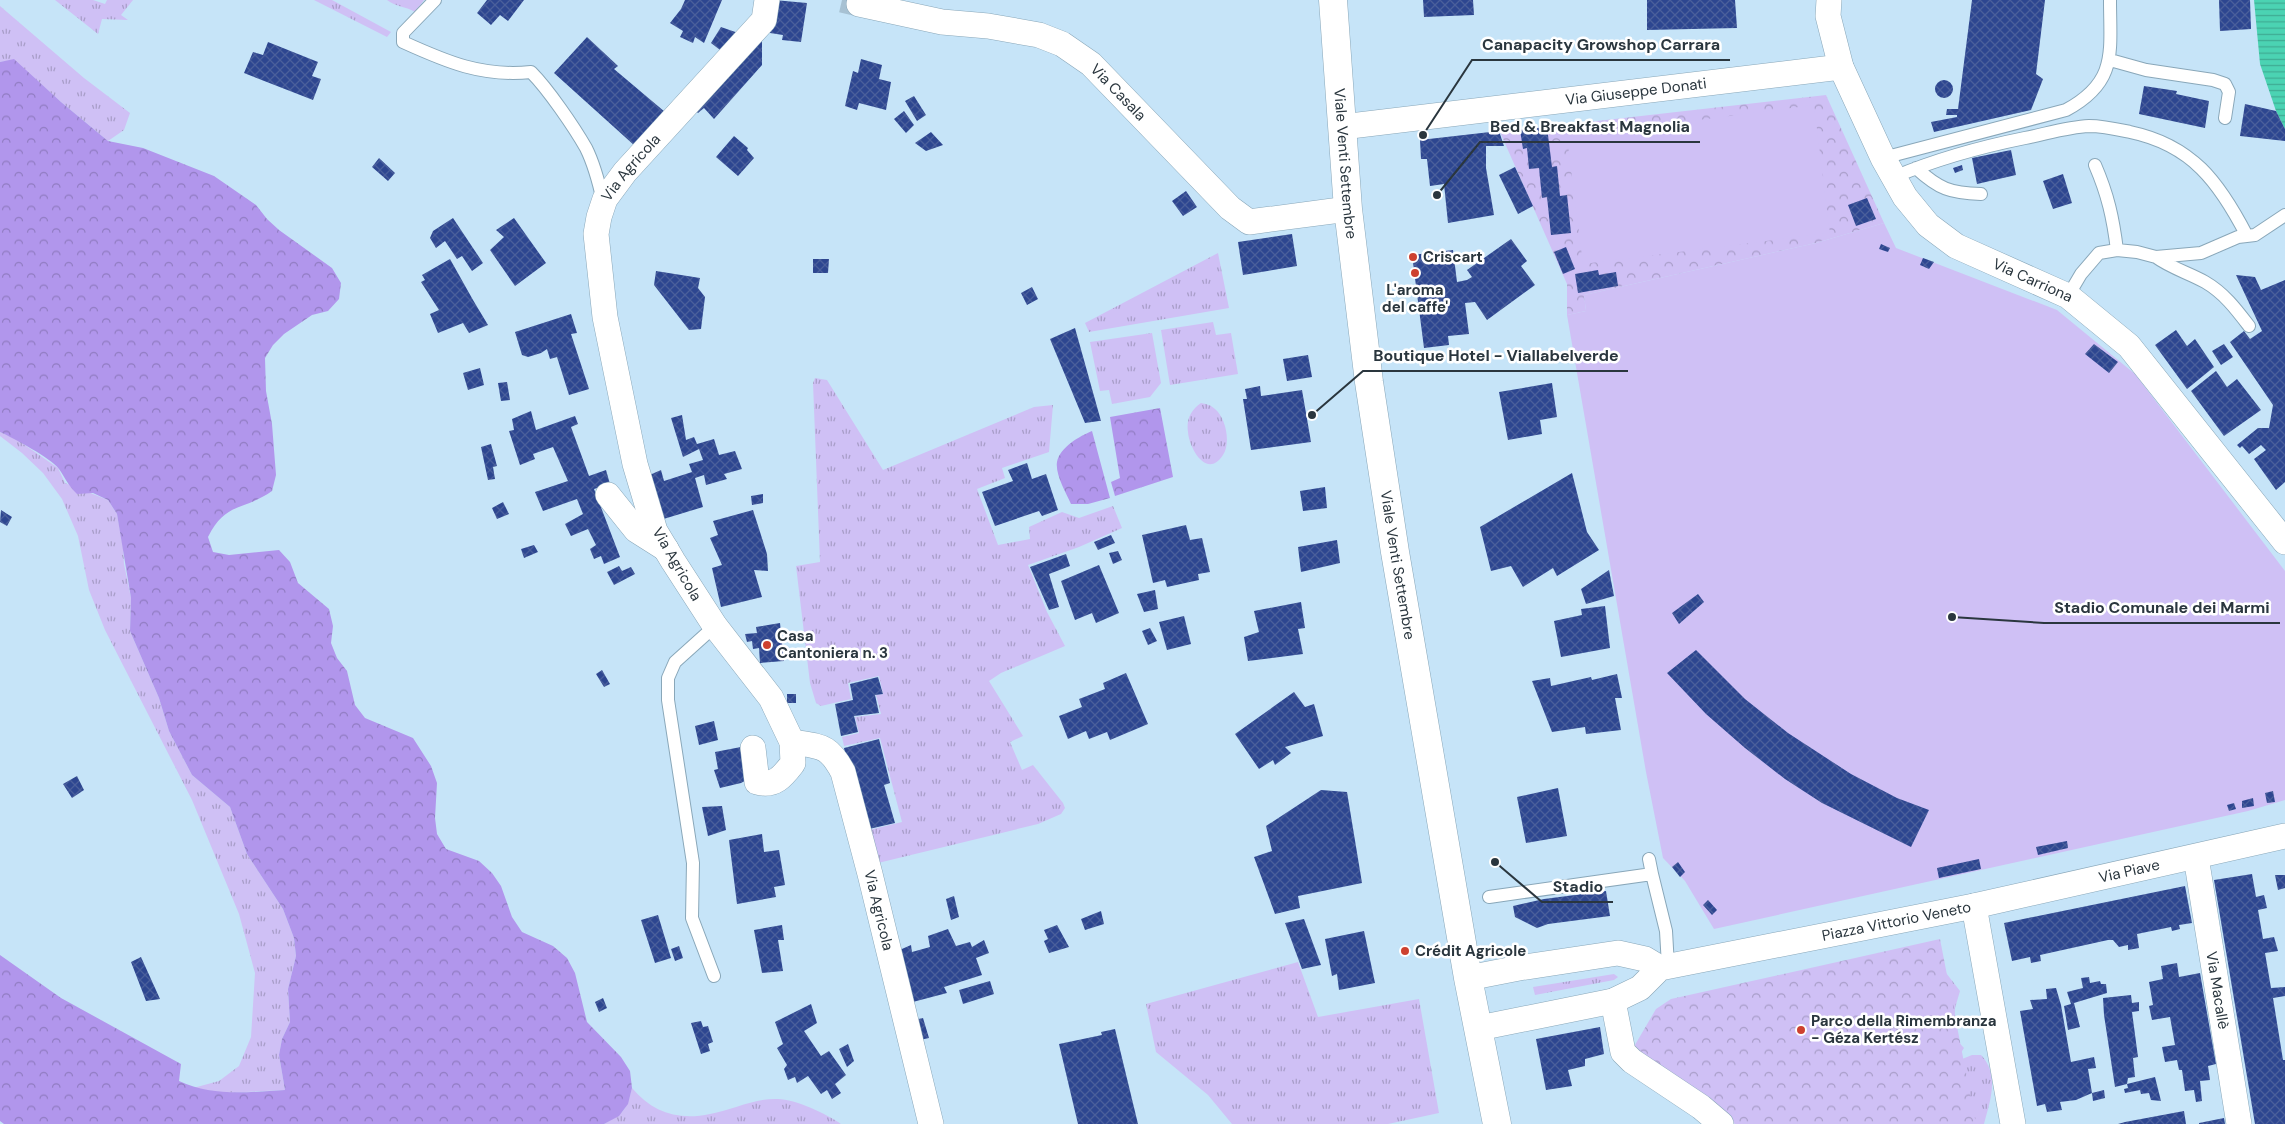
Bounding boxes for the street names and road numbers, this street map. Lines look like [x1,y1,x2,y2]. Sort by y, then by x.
street label: Via Casala [1086,59,1150,125]
street label: Via Giuseppe Donati [1564,73,1708,110]
street label: Viale Venti Settembre [1329,88,1362,240]
street label: Via Agricola [597,130,665,205]
street label: Via Carriona [1990,254,2076,307]
street label: Viale Venti Settembre [1376,489,1420,641]
street label: Via Agricola [648,523,706,605]
street label: Via Piave [2097,855,2162,888]
street label: Via Agricola [859,868,898,953]
street label: Piazza Vittorio Veneto [1820,897,1973,946]
street label: Via Macallè [2201,950,2234,1031]

